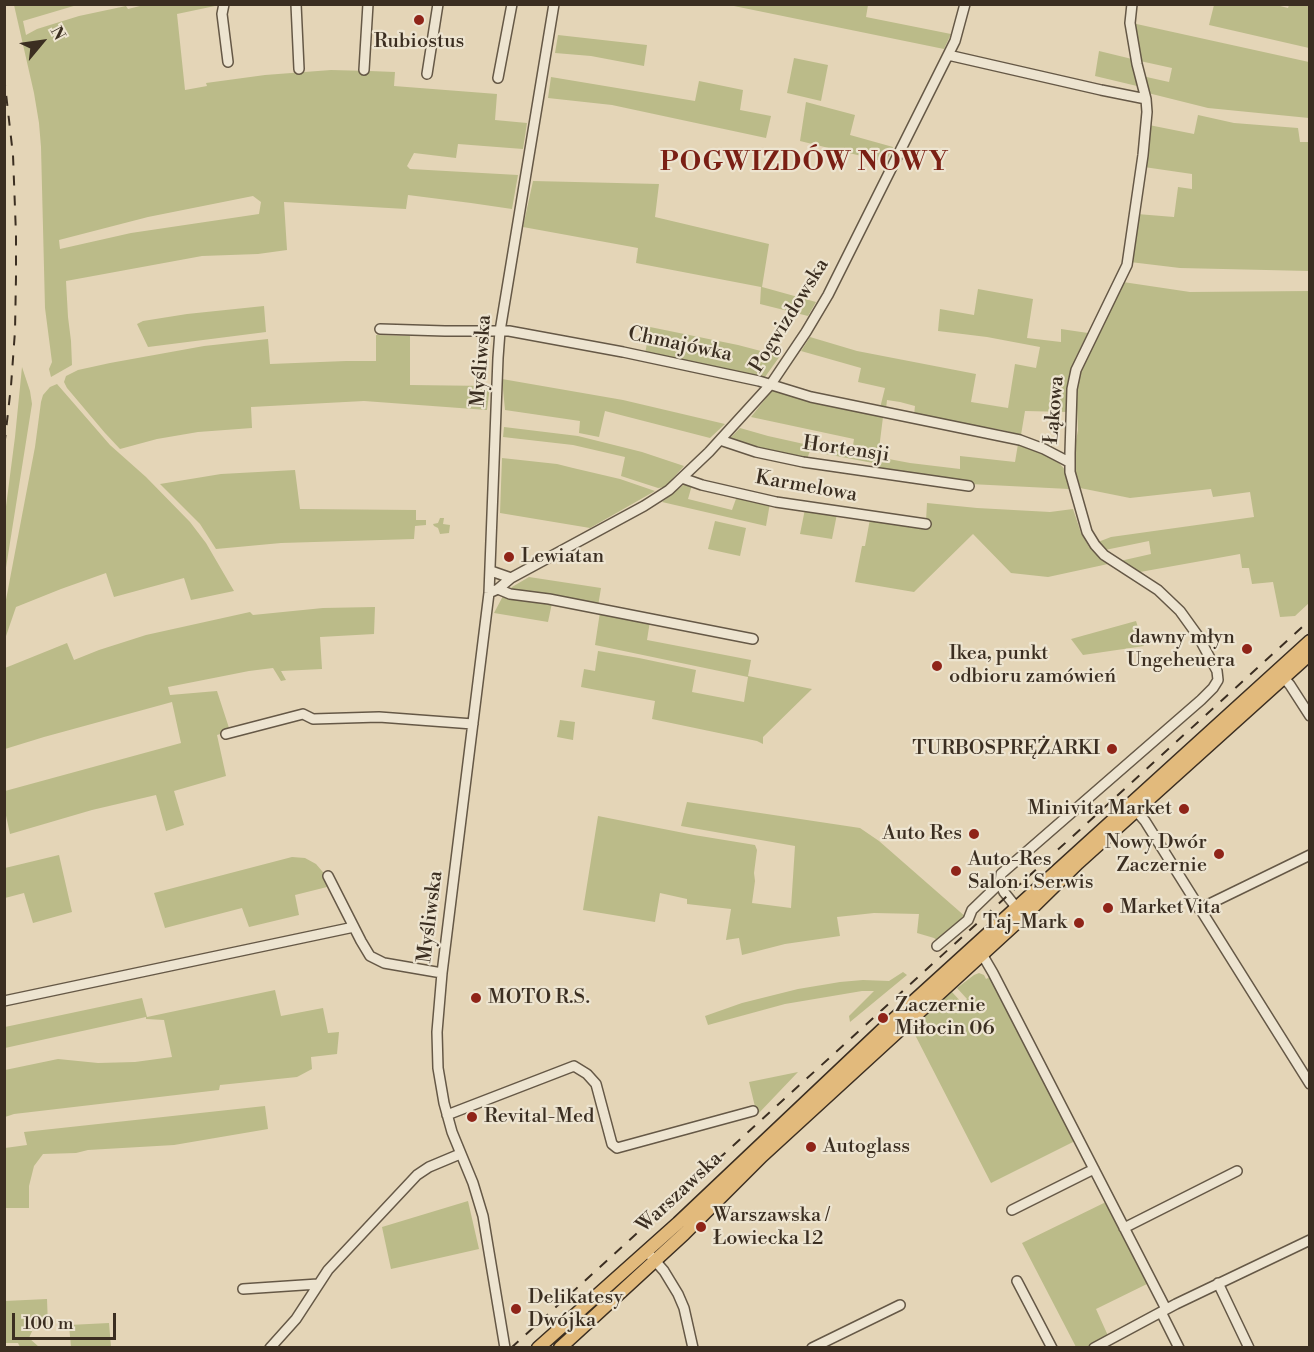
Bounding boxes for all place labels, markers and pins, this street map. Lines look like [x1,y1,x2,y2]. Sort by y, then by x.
marker: Rubiostus [412,13,426,27]
place label: Rubiostus [374,30,464,54]
place label: Lewiatan [521,545,604,569]
marker: Lewiatan [502,550,516,564]
place label: dawny młyn Ungeheuera [1126,626,1235,673]
place label: Ikea, punkt odbioru zamówień [949,642,1116,689]
marker: dawny młyn Ungeheuera [1240,642,1254,656]
marker: Ikea, punkt odbioru zamówień [930,659,944,673]
place label: TURBOSPRĘŻARKI [912,737,1100,761]
marker: TURBOSPRĘŻARKI [1105,742,1119,756]
place label: Minivita Market [1028,797,1172,821]
marker: Minivita Market [1177,802,1191,816]
place label: Auto Res [882,822,962,846]
marker: Auto Res [967,827,981,841]
place label: Nowy Dwór Zaczernie [1105,831,1207,878]
marker: Nowy Dwór Zaczernie [1212,847,1226,861]
place label: Auto-Res Salon i Serwis [968,848,1094,895]
marker: Auto-Res Salon i Serwis [949,864,963,878]
place label: MarketVita [1120,896,1221,920]
marker: MarketVita [1101,901,1115,915]
place label: Taj-Mark [983,911,1067,935]
marker: Taj-Mark [1072,916,1086,930]
place label: MOTO R.S. [488,986,590,1010]
marker: MOTO R.S. [469,991,483,1005]
place label: Zaczernie Miłocin 06 [895,994,995,1041]
marker: Zaczernie Miłocin 06 [876,1011,890,1025]
place label: Revital-Med [484,1105,594,1129]
marker: Revital-Med [465,1110,479,1124]
place label: Autoglass [823,1135,910,1159]
marker: Autoglass [804,1140,818,1154]
place label: Warszawska / Łowiecka 12 [713,1204,829,1251]
marker: Warszawska / Łowiecka 12 [694,1220,708,1234]
place label: Delikatesy Dwójka [528,1286,623,1333]
marker: Delikatesy Dwójka [509,1302,523,1316]

